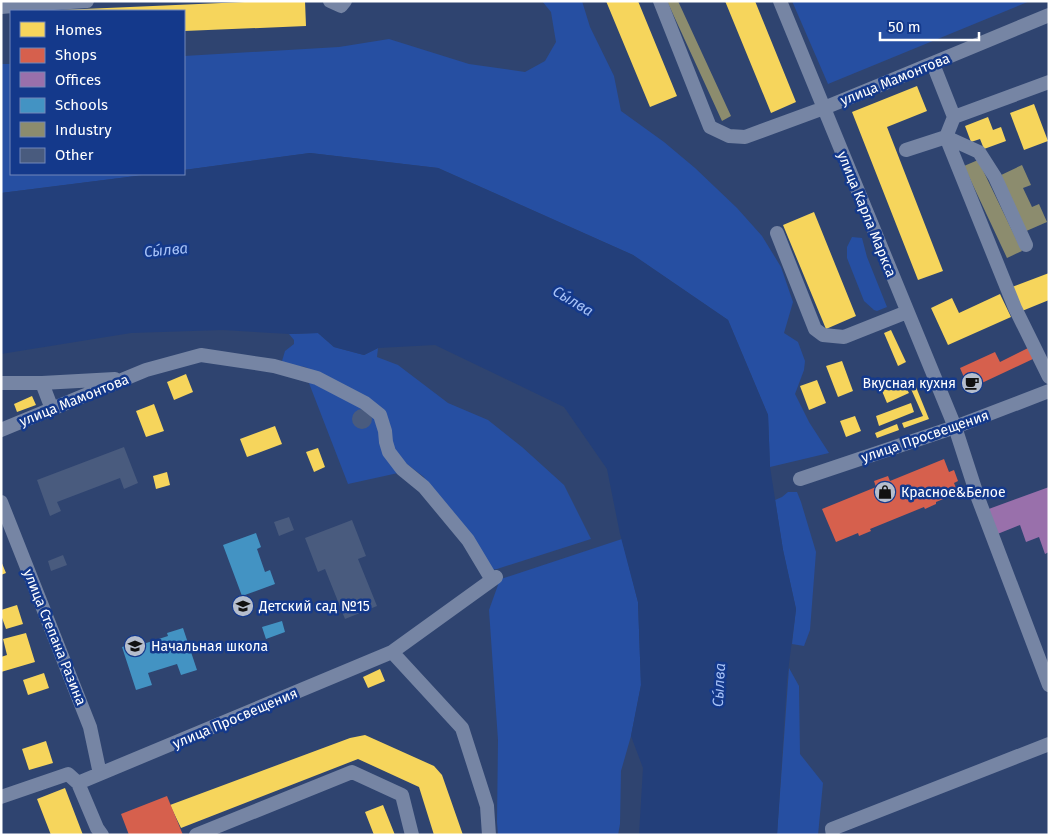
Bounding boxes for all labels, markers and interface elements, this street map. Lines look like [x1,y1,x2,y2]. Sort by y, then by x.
legend [10,10,185,175]
scale bar [880,10,979,42]
text: 50 m [888,18,921,36]
text: Homes [55,21,102,39]
text: Shops [55,46,97,64]
street label: улица Мамонтова [838,50,952,109]
text: Offices [55,71,101,89]
text: Schools [55,96,108,114]
text: Industry [55,121,112,139]
text: Other [55,146,94,164]
street label: улица Карла Маркса [834,149,900,280]
water label: Сы́лва [143,239,189,261]
water label: Сы́лва [550,282,596,320]
street label: улица Мамонтова [17,371,131,430]
cafe icon: Вкусная кухня [960,371,984,395]
place label: Вкусная кухня [862,375,956,392]
street label: улица Просвещения [859,407,991,466]
shop icon: Красное&Белое [873,480,897,504]
place label: Красное&Белое [901,484,1006,501]
street label: улица Степана Разина [19,567,90,708]
school or university icon: Детский сад №15 [231,594,255,618]
place label: Детский сад №15 [258,598,370,615]
school or university icon: Начальная школа [123,634,147,658]
place label: Начальная школа [151,638,268,655]
water label: Сы́лва [709,663,729,707]
street label: улица Просвещения [170,684,300,752]

